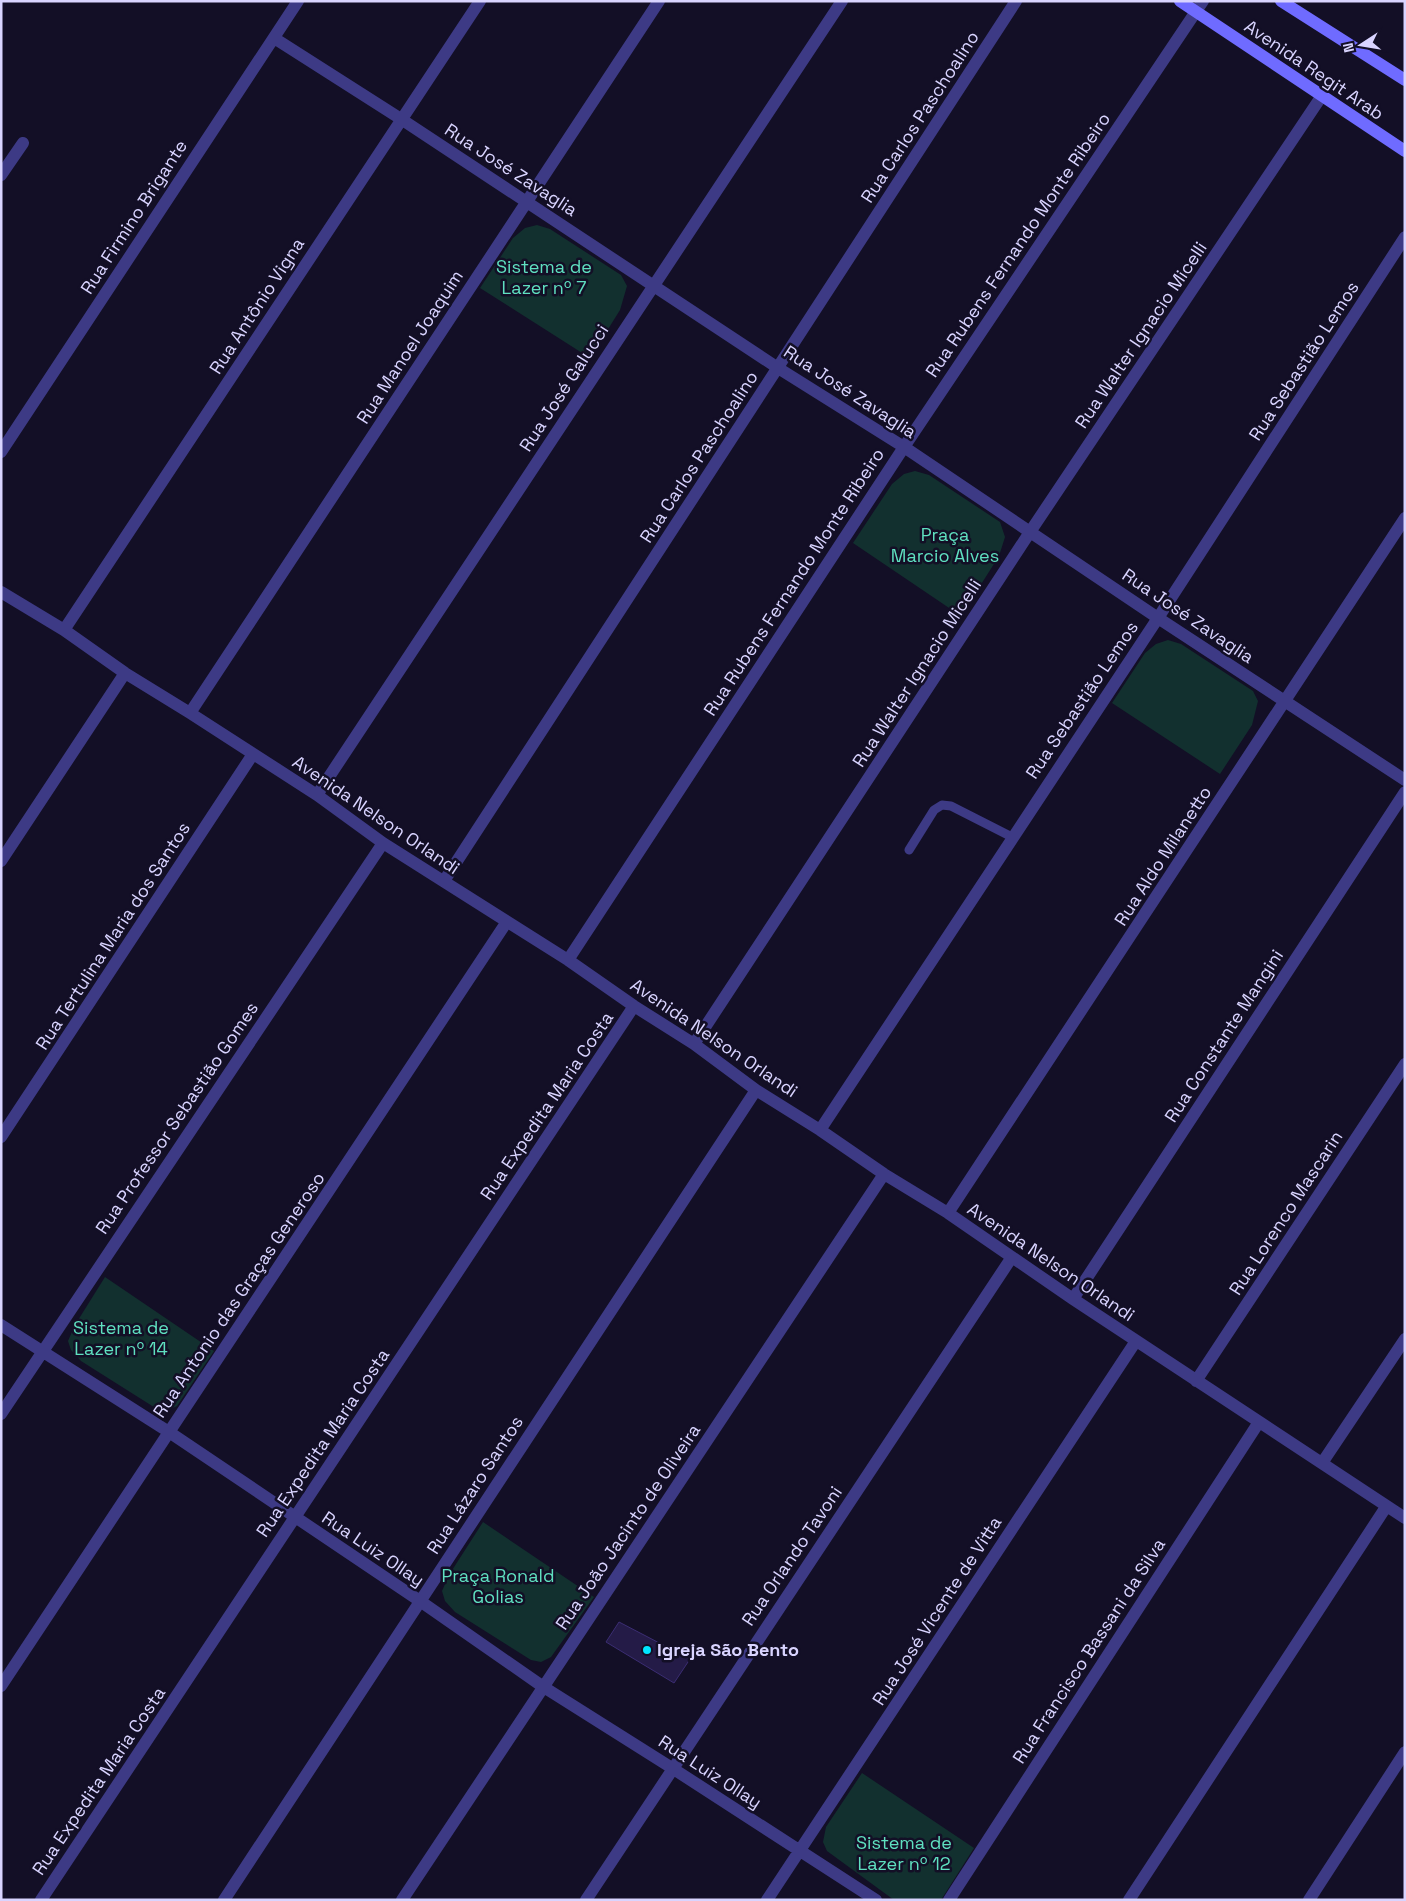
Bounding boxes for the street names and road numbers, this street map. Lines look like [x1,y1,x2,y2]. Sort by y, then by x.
street label: Avenida Regit Arab [1240,14,1388,125]
street label: Rua Carlos Paschoalino [855,26,984,207]
street label: Rua Rubens Fernando Monte Ribeiro [920,108,1115,382]
street label: Rua José Zavaglia [440,118,582,221]
street label: Rua Firmino Brigante [75,135,192,298]
street label: Rua Antônio Vigna [204,233,309,378]
street label: Rua Walter Ignacio Micelli [1069,237,1212,432]
street label: Rua Manoel Joaquim [351,265,468,428]
street label: Rua Sebastião Lemos [1243,277,1364,445]
street label: Rua José Galucci [514,320,613,456]
street label: Rua José Zavaglia [779,340,921,443]
street label: Rua Carlos Paschoalino [634,366,763,547]
street label: Rua Rubens Fernando Monte Ribeiro [698,444,889,720]
street label: Rua José Zavaglia [1118,563,1259,668]
street label: Rua Walter Ignacio Micelli [847,574,986,771]
street label: Rua Sebastião Lemos [1020,617,1143,783]
street label: Avenida Nelson Orlandi [288,750,464,879]
street label: Rua Aldo Milanetto [1109,782,1216,930]
street label: Rua Tertulina Maria dos Santos [30,818,195,1054]
street label: Rua Constante Mangini [1159,945,1288,1126]
street label: Avenida Nelson Orlandi [626,973,802,1102]
street label: Rua Professor Sebastião Gomes [90,997,263,1238]
street label: Rua Expedita Maria Costa [475,1007,618,1204]
street label: Rua Lorenco Mascarin [1224,1126,1347,1299]
street label: Rua Antonio das Graças Generoso [148,1167,330,1422]
street label: Avenida Nelson Orlandi [963,1197,1139,1326]
street label: Rua Expedita Maria Costa [251,1344,394,1541]
street label: Rua Lázaro Santos [421,1411,528,1558]
street label: Rua João Jacinto de Oliveira [550,1419,705,1634]
street label: Rua Orlando Tavoni [736,1481,847,1630]
street label: Rua Luiz Ollay [318,1506,429,1591]
street label: Rua José Vicente de Vitta [867,1512,1006,1710]
street label: Rua Francisco Bassani da Silva [1007,1534,1170,1768]
street label: Rua Expedita Maria Costa [27,1682,170,1879]
street label: Rua Luiz Ollay [654,1730,766,1814]

